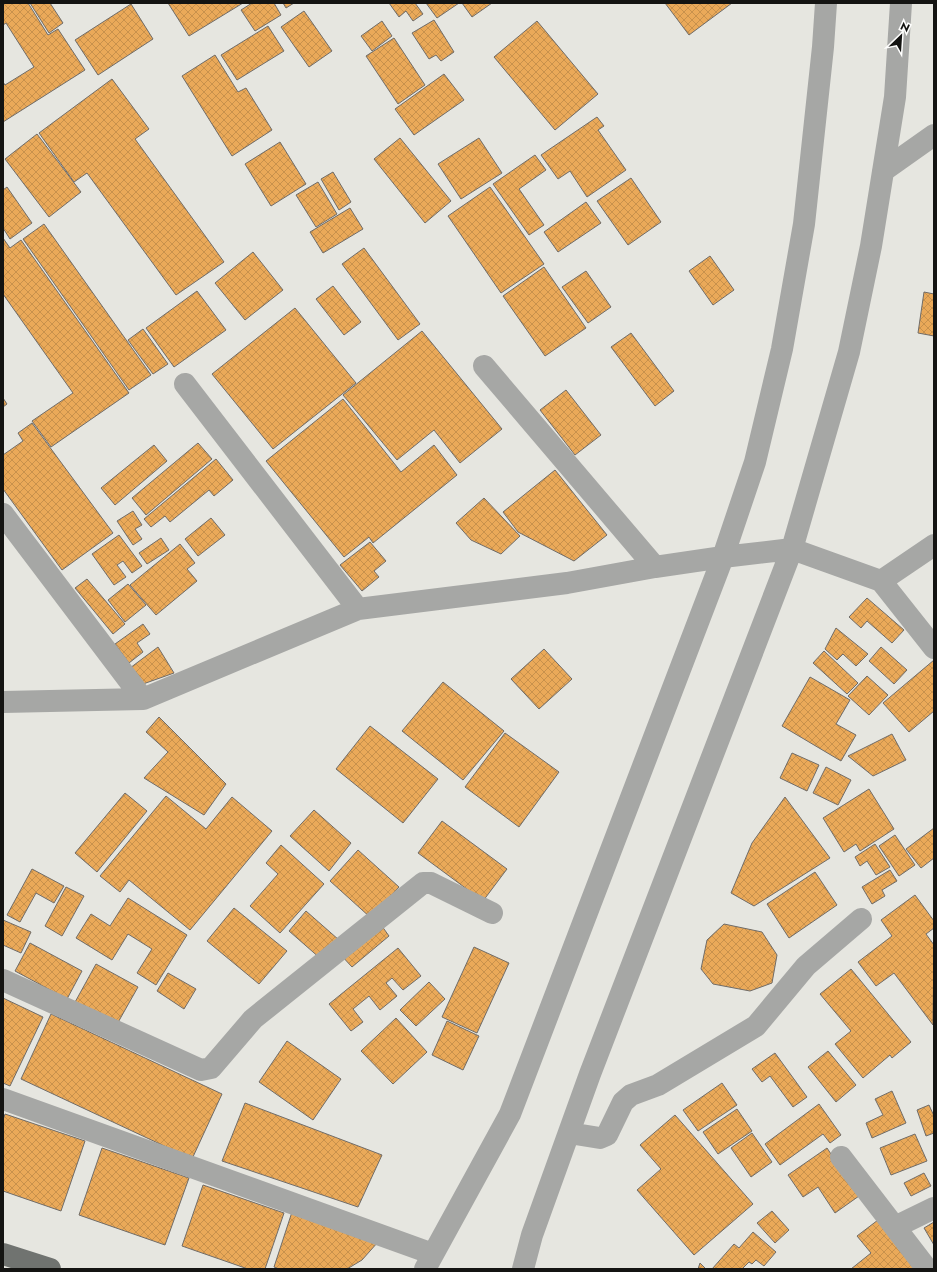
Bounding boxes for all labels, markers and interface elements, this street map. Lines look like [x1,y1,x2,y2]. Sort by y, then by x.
north arrow [881,16,921,56]
text: N [898,18,913,36]

